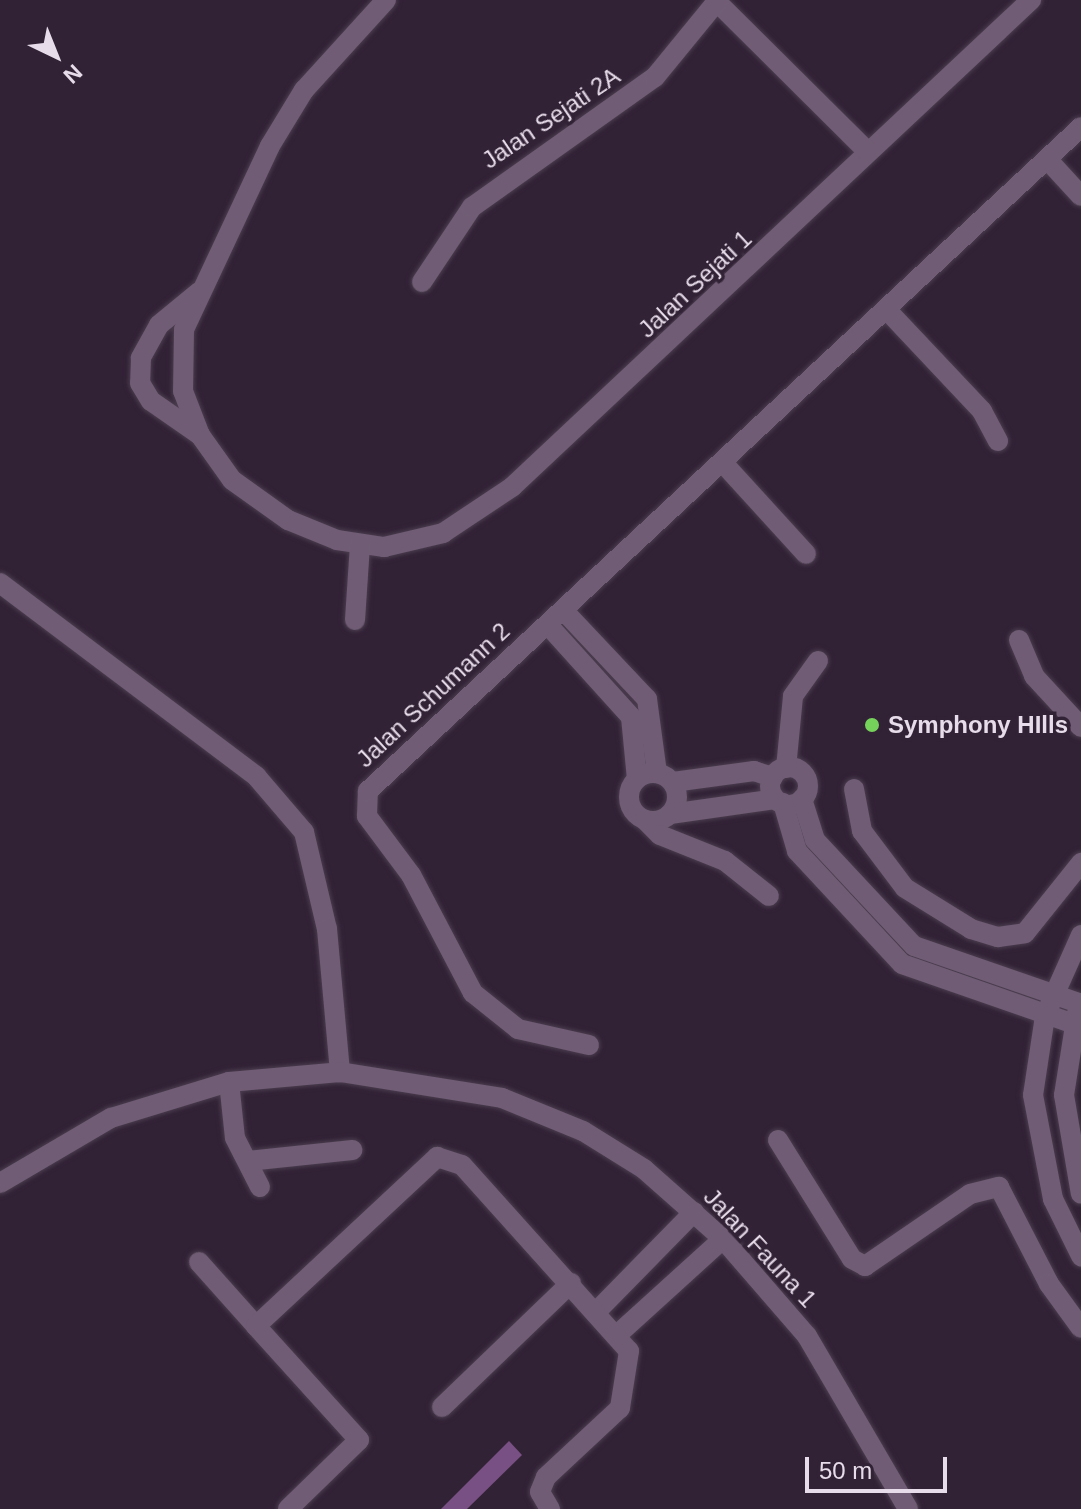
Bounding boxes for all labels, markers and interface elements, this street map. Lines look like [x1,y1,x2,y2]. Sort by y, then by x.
north arrow [16,16,96,96]
text: N [58,59,87,88]
street label: Jalan Sejati 2A [477,61,625,175]
street label: Jalan Sejati 1 [632,224,758,344]
street label: Jalan Schumann 2 [350,617,516,773]
place label: Symphony HIlls [888,711,1068,739]
marker: Symphony HIlls [863,716,881,734]
street label: Jalan Fauna 1 [698,1183,822,1313]
scale bar [809,1441,951,1491]
text: 50 m [819,1457,872,1484]

